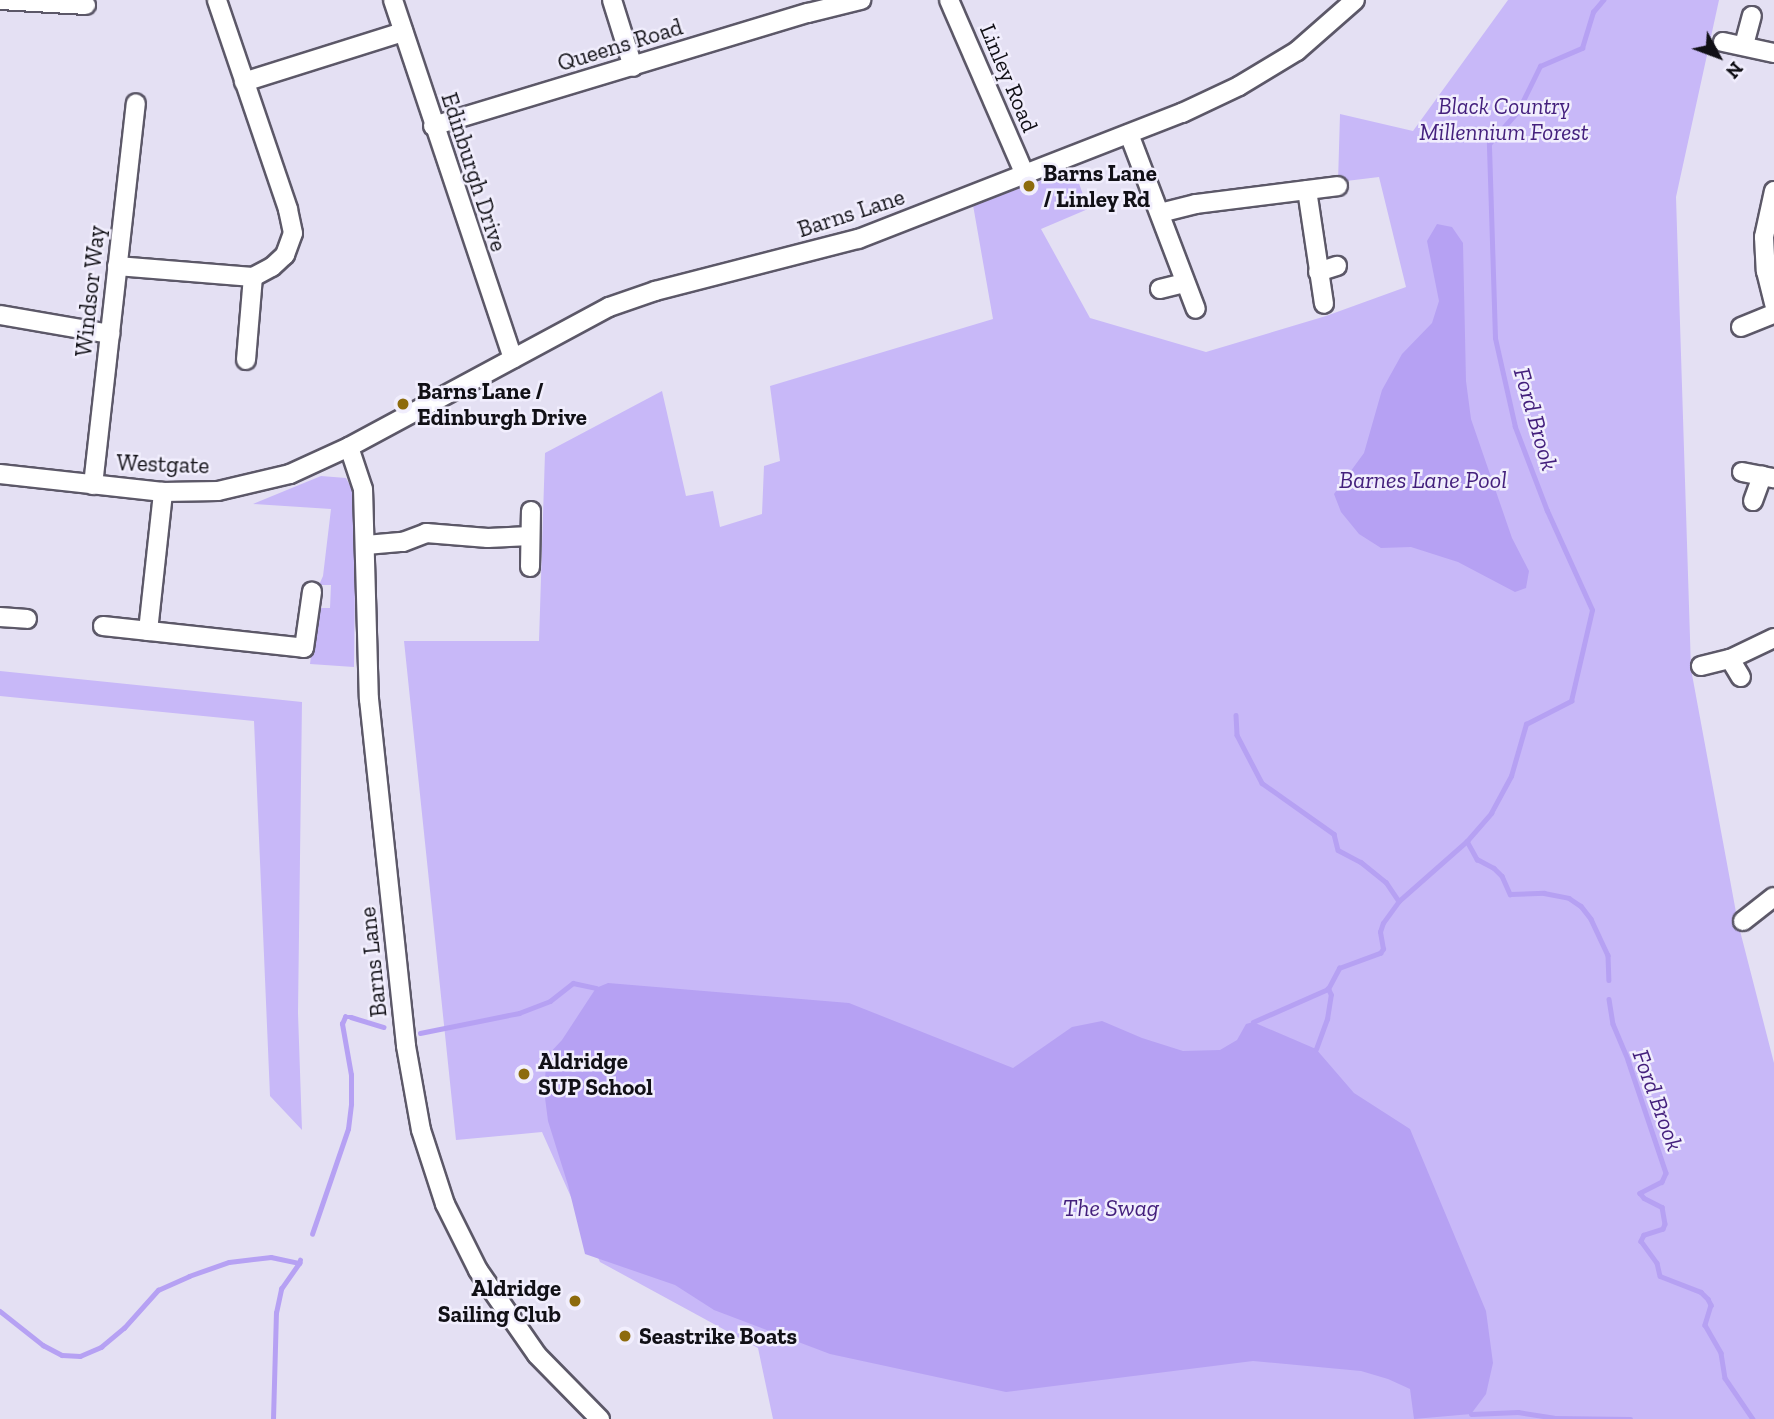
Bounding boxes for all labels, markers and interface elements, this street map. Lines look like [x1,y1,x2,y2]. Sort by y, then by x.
street label: Queens Road [554,13,686,77]
street label: Linley Road [974,20,1044,136]
north arrow [1683,21,1753,91]
text: N [1721,57,1748,83]
street label: Edinburgh Drive [435,89,513,255]
park label: Black Country Millennium Forest [1419,92,1589,146]
place label: Barns Lane / Linley Rd [1043,159,1157,213]
marker: Barns Lane / Linley Rd [1021,178,1037,194]
street label: Barns Lane [794,183,908,243]
street label: Windsor Way [69,223,111,359]
water label: Ford Brook [1508,364,1564,474]
place label: Barns Lane / Edinburgh Drive [417,377,587,431]
marker: Barns Lane / Edinburgh Drive [395,396,411,412]
street label: Westgate [116,449,210,479]
water label: Barnes Lane Pool [1339,466,1507,494]
street label: Barns Lane [353,905,393,1019]
water label: Ford Brook [1626,1045,1690,1155]
place label: Aldridge SUP School [538,1047,653,1101]
marker: Aldridge SUP School [516,1066,532,1082]
water label: The Swag [1063,1194,1159,1222]
place label: Aldridge Sailing Club [438,1274,561,1328]
marker: Aldridge Sailing Club [567,1293,583,1309]
place label: Seastrike Boats [639,1322,797,1350]
marker: Seastrike Boats [617,1328,633,1344]

